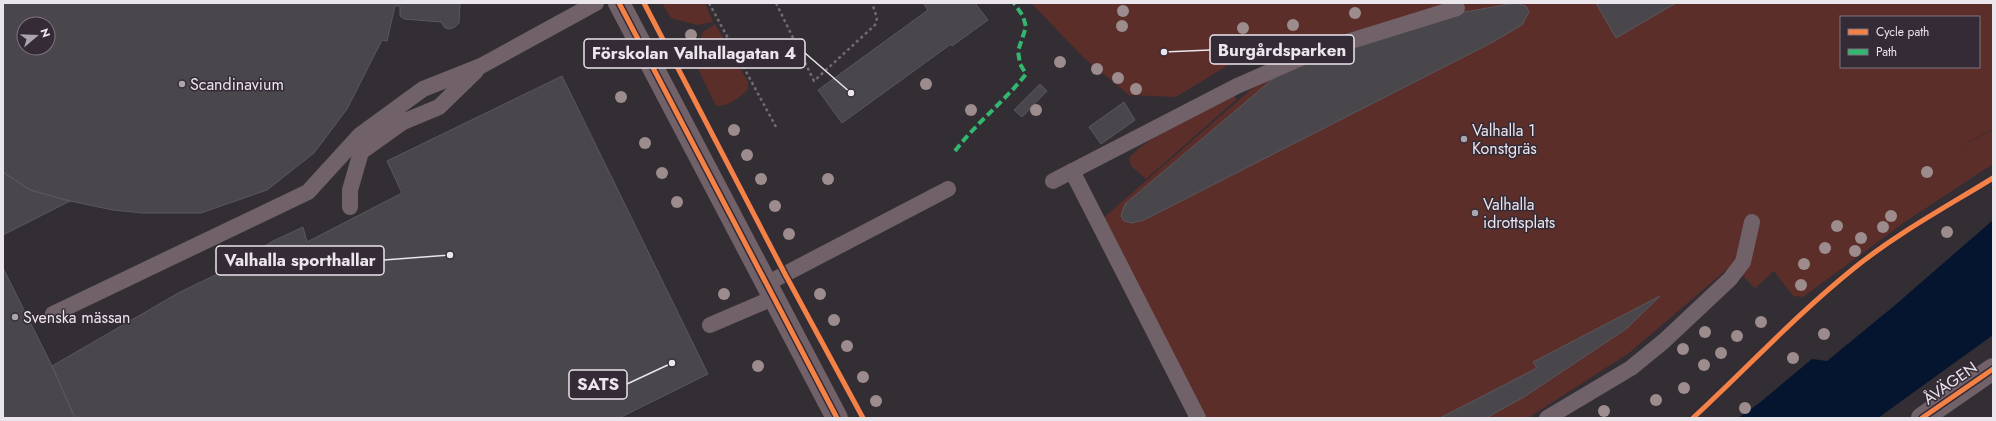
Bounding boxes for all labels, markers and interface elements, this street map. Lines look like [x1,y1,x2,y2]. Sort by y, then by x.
north arrow [16,16,56,56]
legend [1840,16,1980,68]
text: Cycle path [1876,23,1929,41]
text: N [36,26,54,39]
callout: Burgårdsparken [1210,35,1354,64]
text: Burgårdsparken [1218,38,1346,62]
callout: Förskolan Valhallagatan 4 [584,39,805,68]
text: Förskolan Valhallagatan 4 [592,41,796,65]
text: Path [1876,43,1897,61]
place label: Scandinavium [190,73,284,96]
marker: Scandinavium [177,79,187,89]
place label: Valhalla 1 Konstgräs [1472,119,1537,160]
marker: Valhalla 1 Konstgräs [1459,134,1469,144]
place label: Valhalla idrottsplats [1483,193,1555,234]
marker: Valhalla idrottsplats [1470,208,1480,218]
callout: Valhalla sporthallar [216,246,384,275]
text: Valhalla sporthallar [223,248,376,272]
place label: Svenska mässan [23,306,130,329]
marker: Svenska mässan [10,312,20,322]
street label: ÅVÄGEN [1918,356,1982,410]
callout: SATS [569,370,627,399]
text: SATS [577,372,619,396]

